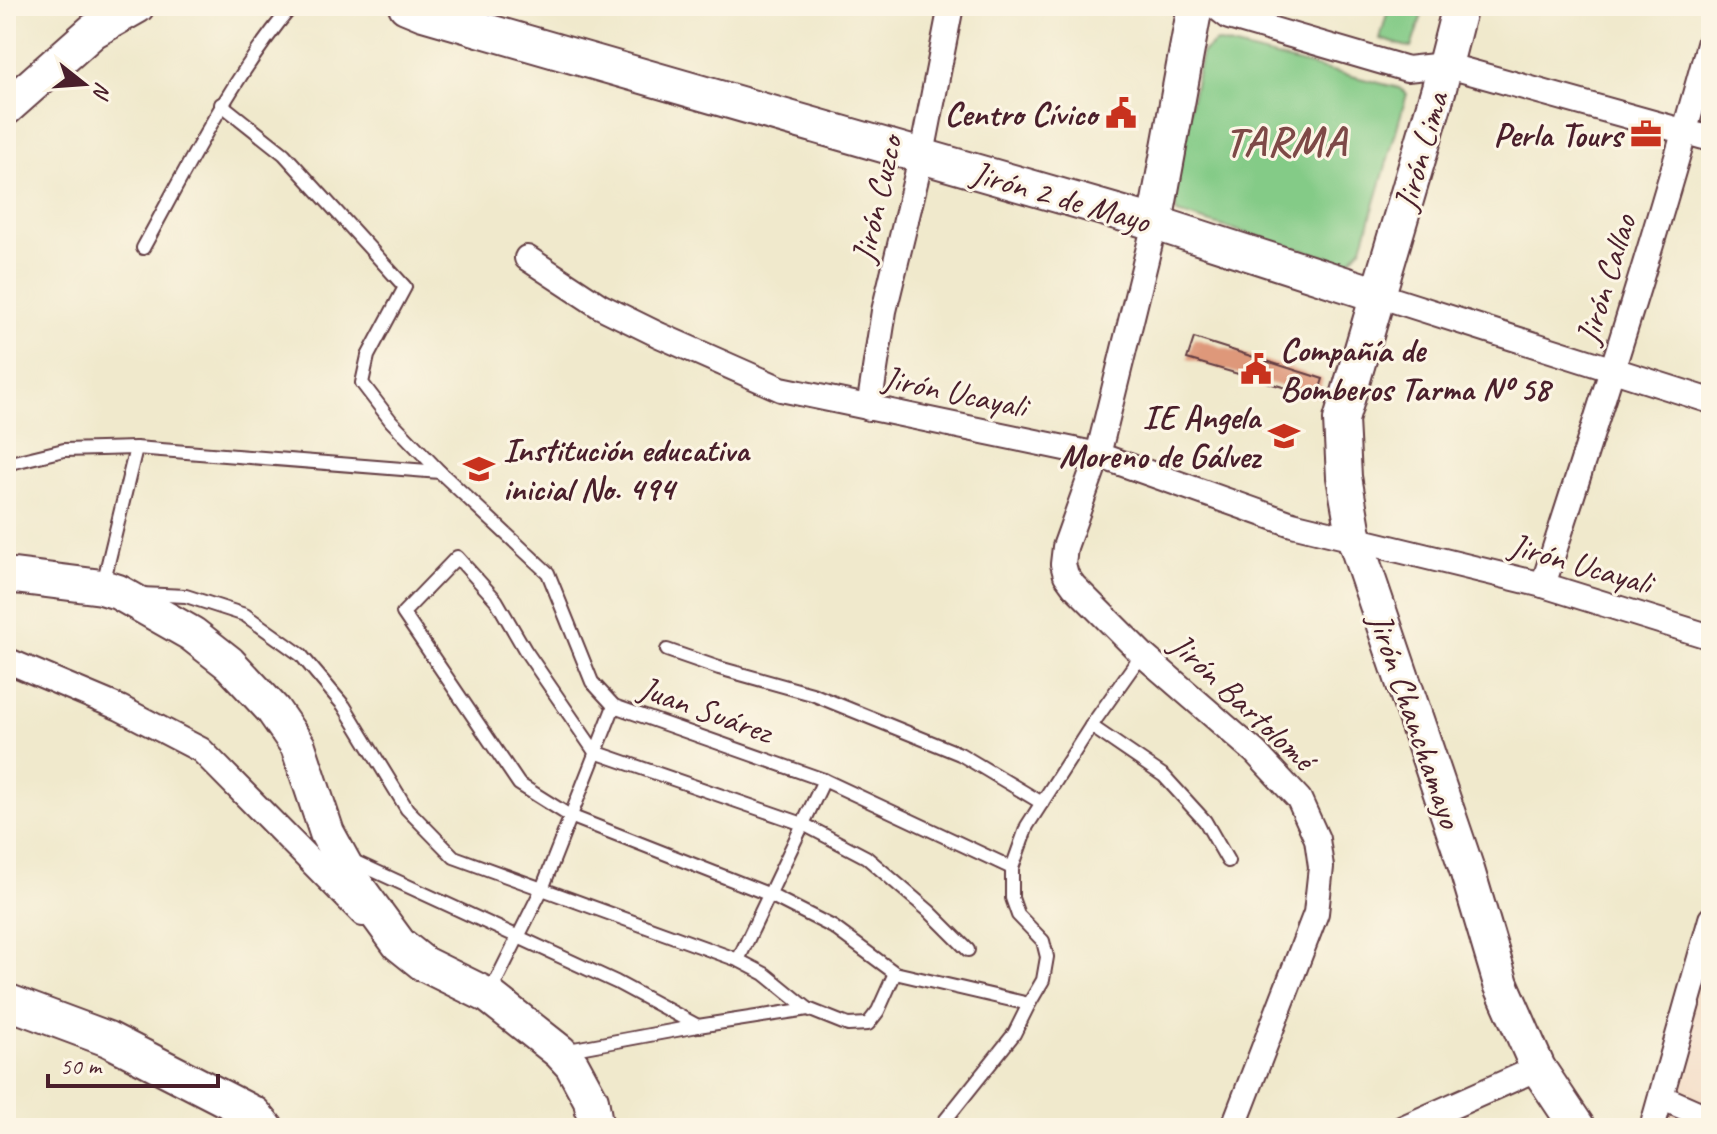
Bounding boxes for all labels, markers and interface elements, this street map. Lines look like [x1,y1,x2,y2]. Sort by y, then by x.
north arrow [44,44,124,124]
text: N [86,79,118,103]
street label: Jirón Lima [1383,85,1458,217]
place label: Centro Cívico [944,92,1101,135]
public building icon: Centro Cívico [1104,96,1138,130]
place label: Perla Tours [1493,113,1625,156]
district label: TARMA [1225,115,1348,168]
office icon: Perla Tours [1629,117,1663,151]
street label: Jirón Cuzco [841,128,913,269]
street label: Jirón 2 de Mayo [965,150,1157,243]
street label: Jirón Callao [1565,207,1646,351]
place label: Compañía de Bomberos Tarma Nº 58 [1280,328,1553,410]
public building icon: Compañía de Bomberos Tarma Nº 58 [1239,352,1273,386]
street label: Jirón Ucayali [877,355,1035,429]
place label: IE Angela Moreno de Gálvez [1059,395,1263,477]
school or university icon: IE Angela Moreno de Gálvez [1267,419,1301,453]
place label: Institución educativa inicial No. 494 [503,428,752,510]
school or university icon: Institución educativa inicial No. 494 [462,452,496,486]
street label: Jirón Ucayali [1503,522,1661,605]
street label: Jirón Chanchamayo [1358,605,1473,835]
street label: Jirón Bartolomé [1160,622,1328,783]
street label: Juan Suárez [632,665,781,754]
scale bar [48,1038,218,1088]
text: 50 m [60,1051,103,1081]

